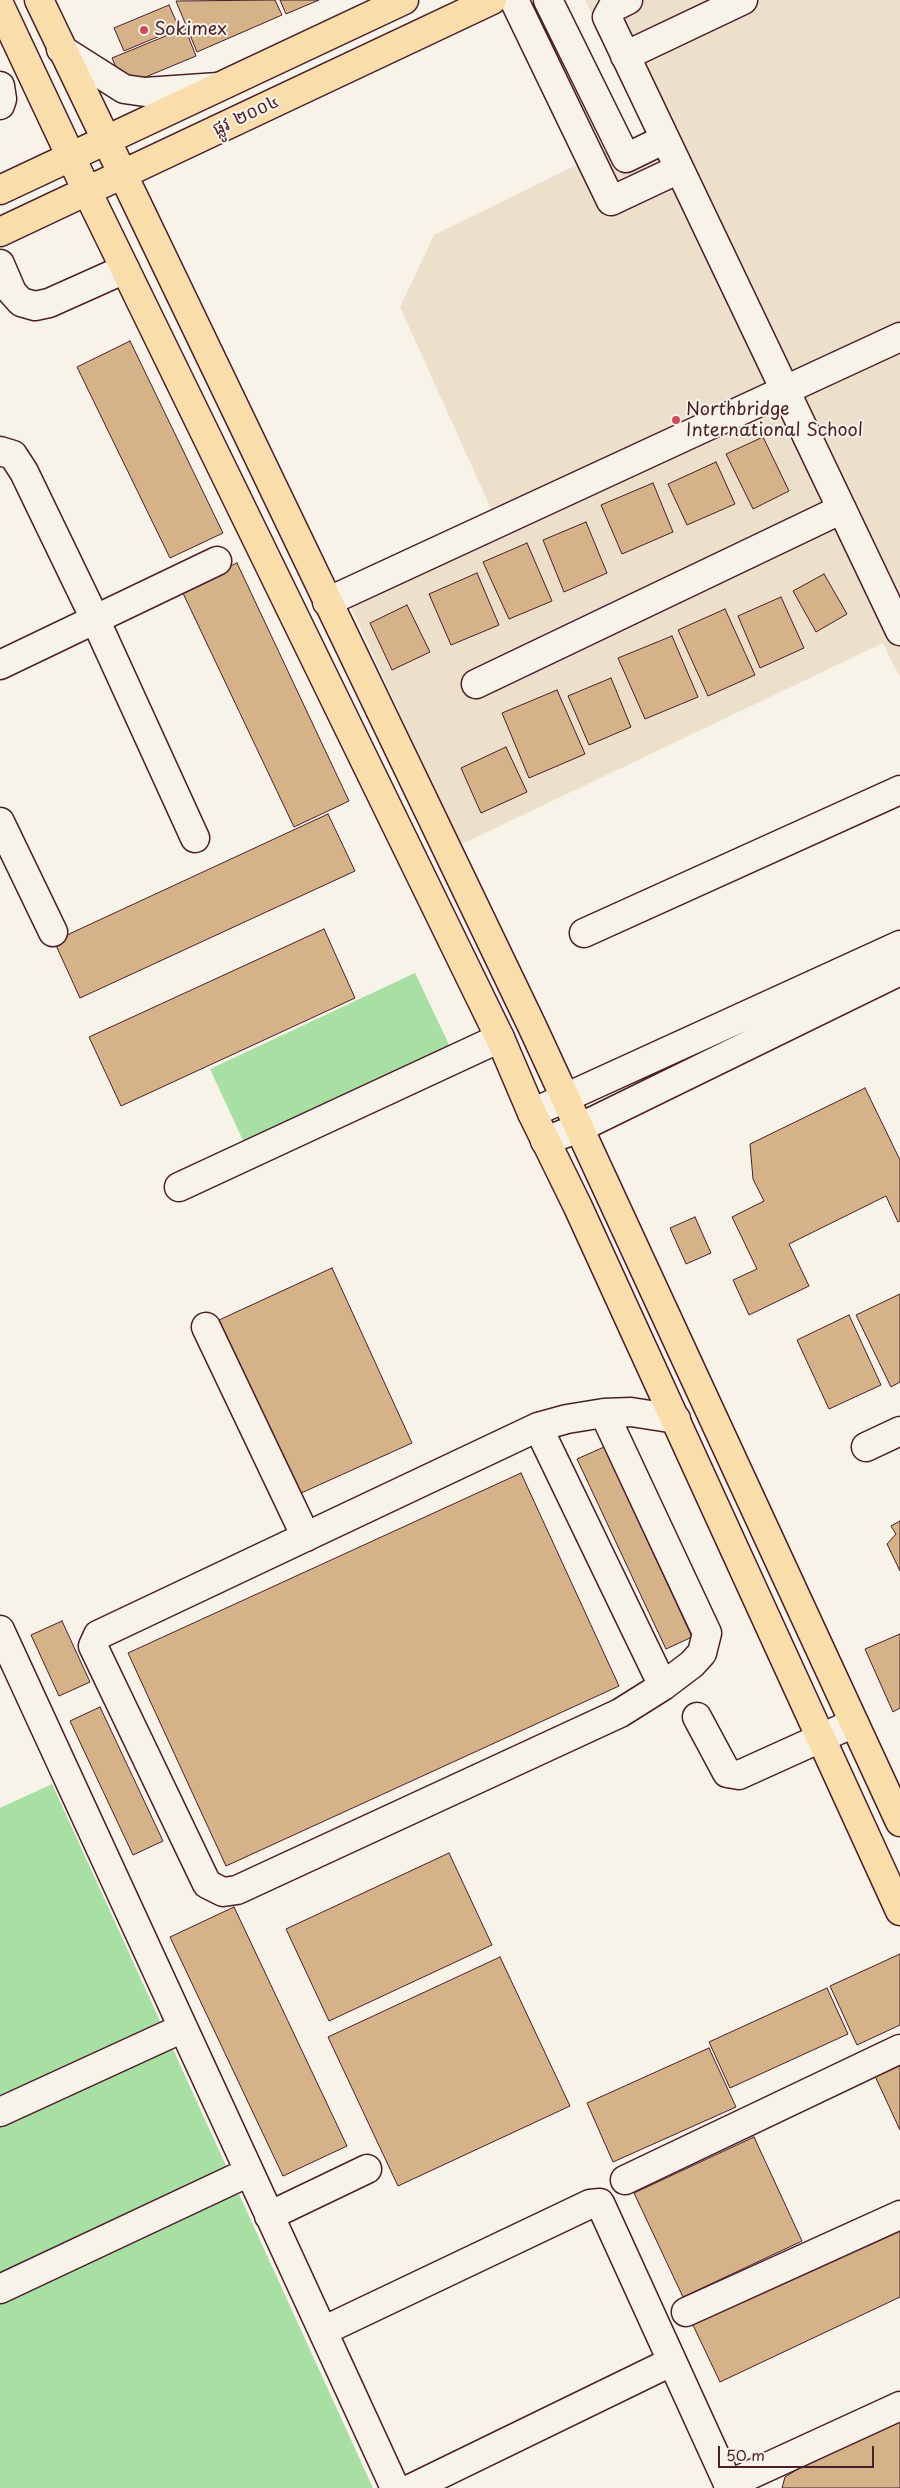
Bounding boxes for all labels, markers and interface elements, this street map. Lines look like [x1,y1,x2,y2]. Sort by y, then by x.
place label: Sokimex [154,19,227,41]
marker: Sokimex [138,24,150,36]
street label: ផ្លូវ ២០០៤ [209,91,283,141]
place label: Northbridge International School [686,399,863,442]
marker: Northbridge International School [670,414,682,426]
scale bar [720,2436,876,2468]
text: 50 m [726,2443,765,2466]

